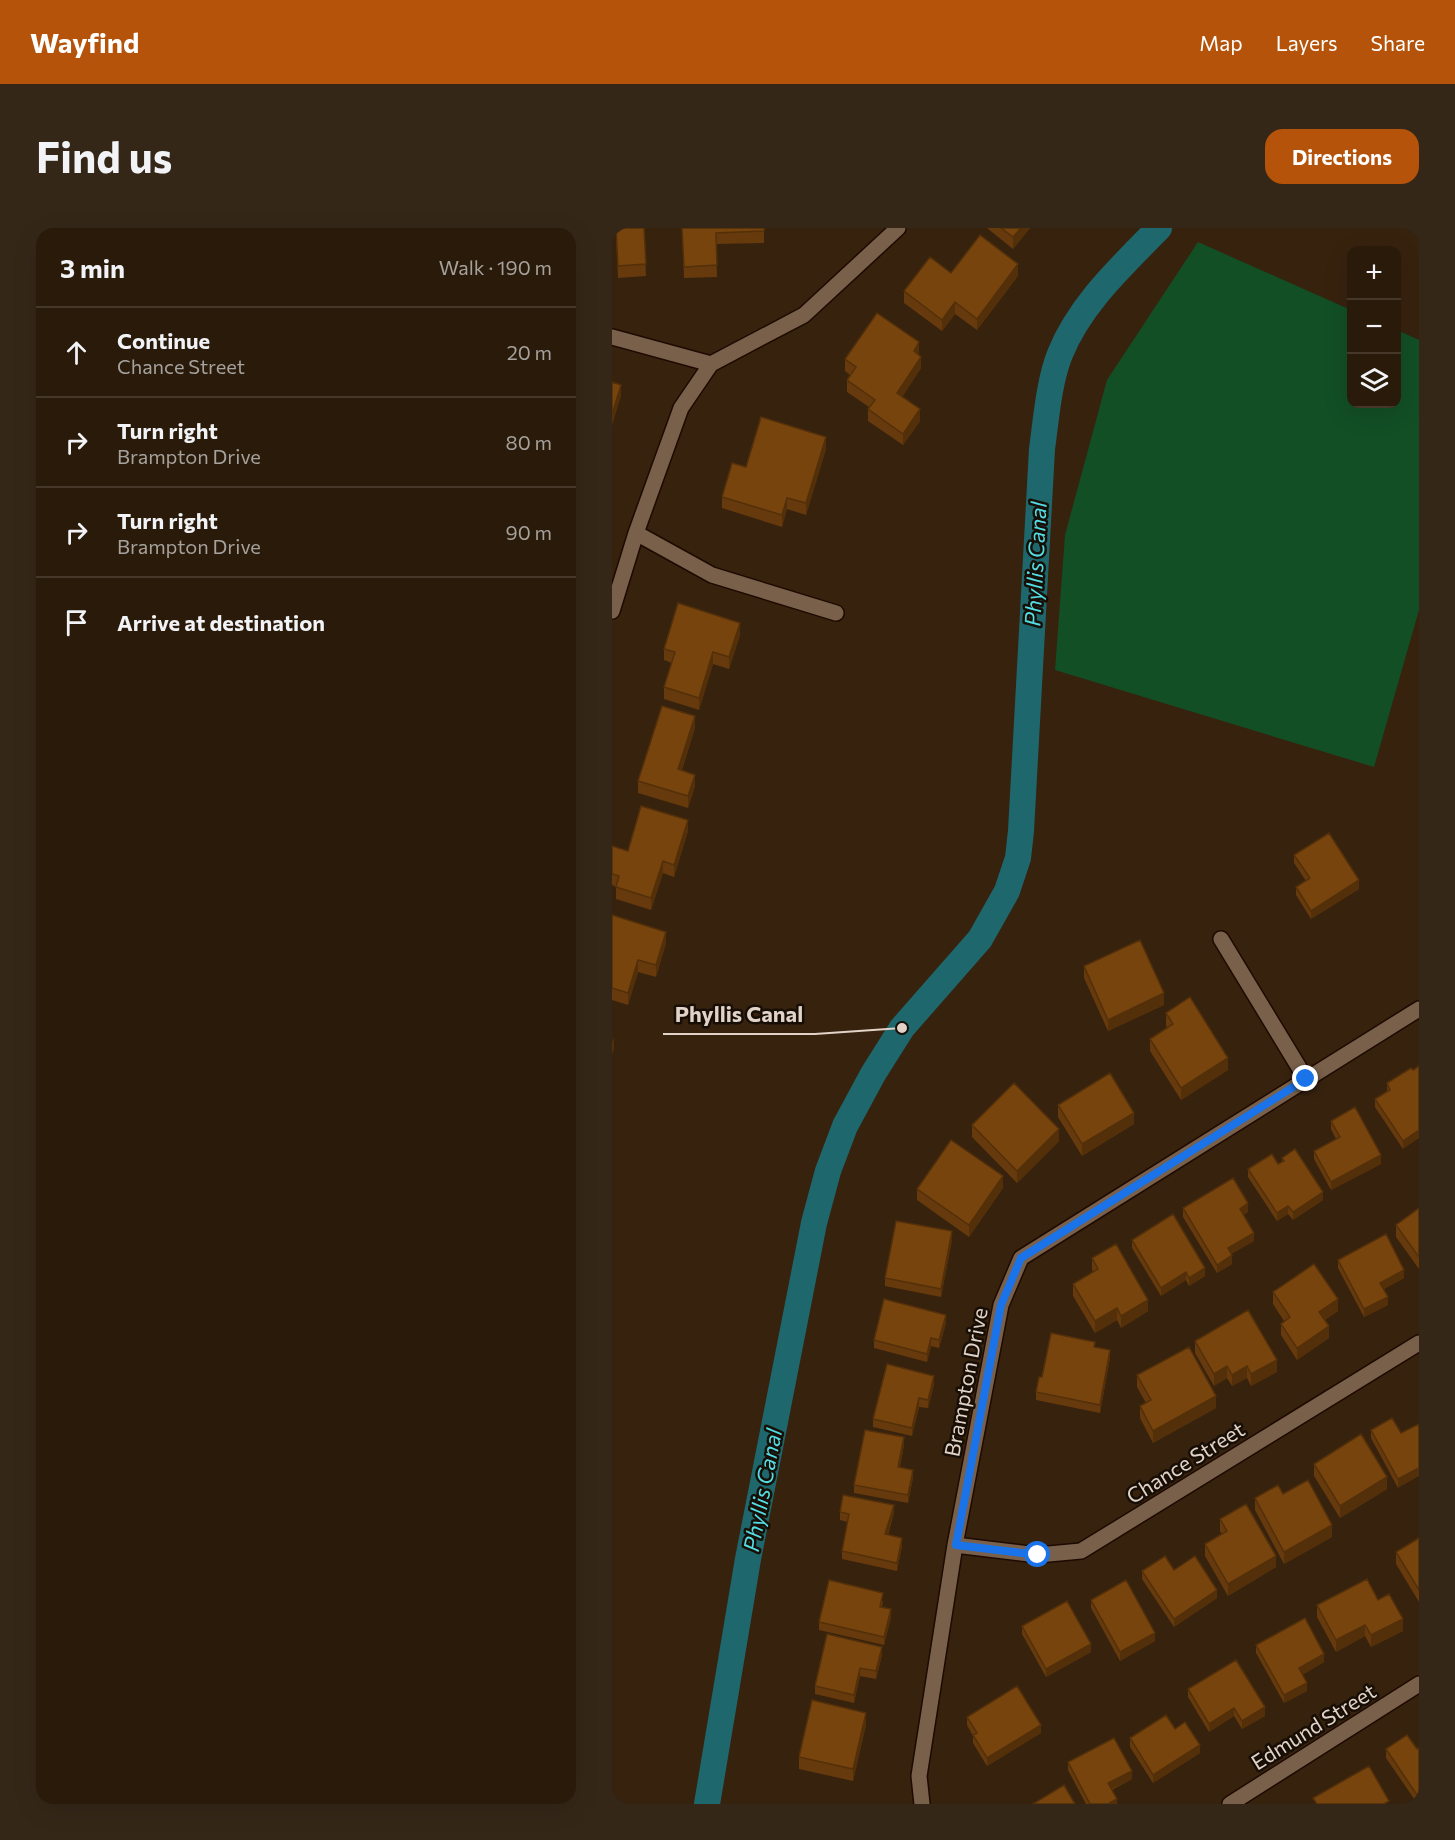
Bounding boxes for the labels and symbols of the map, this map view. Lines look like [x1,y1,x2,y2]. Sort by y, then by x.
water label: Phyllis Canal [1018,501,1052,627]
callout: Phyllis Canal [663,994,815,1034]
text: Phyllis Canal [675,1000,803,1027]
route end [1292,1065,1318,1091]
street label: Brampton Drive [938,1305,992,1459]
street label: Chance Street [1121,1416,1249,1508]
water label: Phyllis Canal [737,1426,787,1554]
route start [1024,1541,1050,1567]
street label: Edmund Street [1246,1678,1380,1774]

